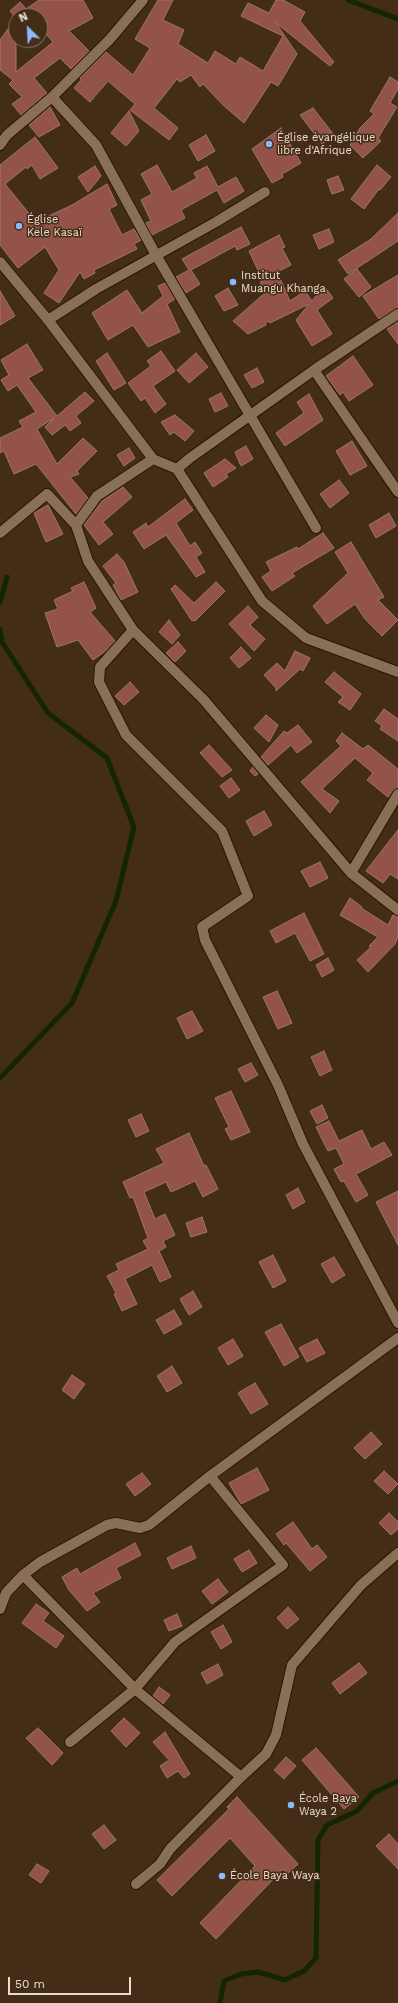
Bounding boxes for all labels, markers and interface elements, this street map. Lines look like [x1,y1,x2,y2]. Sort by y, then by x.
north arrow [8,8,48,48]
text: N [17,10,30,25]
place label: Église évangélique libre d'Afrique [277,131,375,157]
marker: Église évangélique libre d'Afrique [264,139,274,149]
place label: Église Kele Kasaï [27,213,82,239]
marker: Église Kele Kasaï [14,221,24,231]
place label: Institut Muangu Khanga [241,269,326,295]
marker: Institut Muangu Khanga [228,277,238,287]
place label: École Baya Waya 2 [299,1792,357,1818]
marker: École Baya Waya 2 [286,1800,296,1810]
place label: École Baya Waya [230,1869,319,1883]
marker: École Baya Waya [217,1871,227,1881]
scale bar [10,1969,133,1995]
text: 50 m [15,1977,45,1991]

